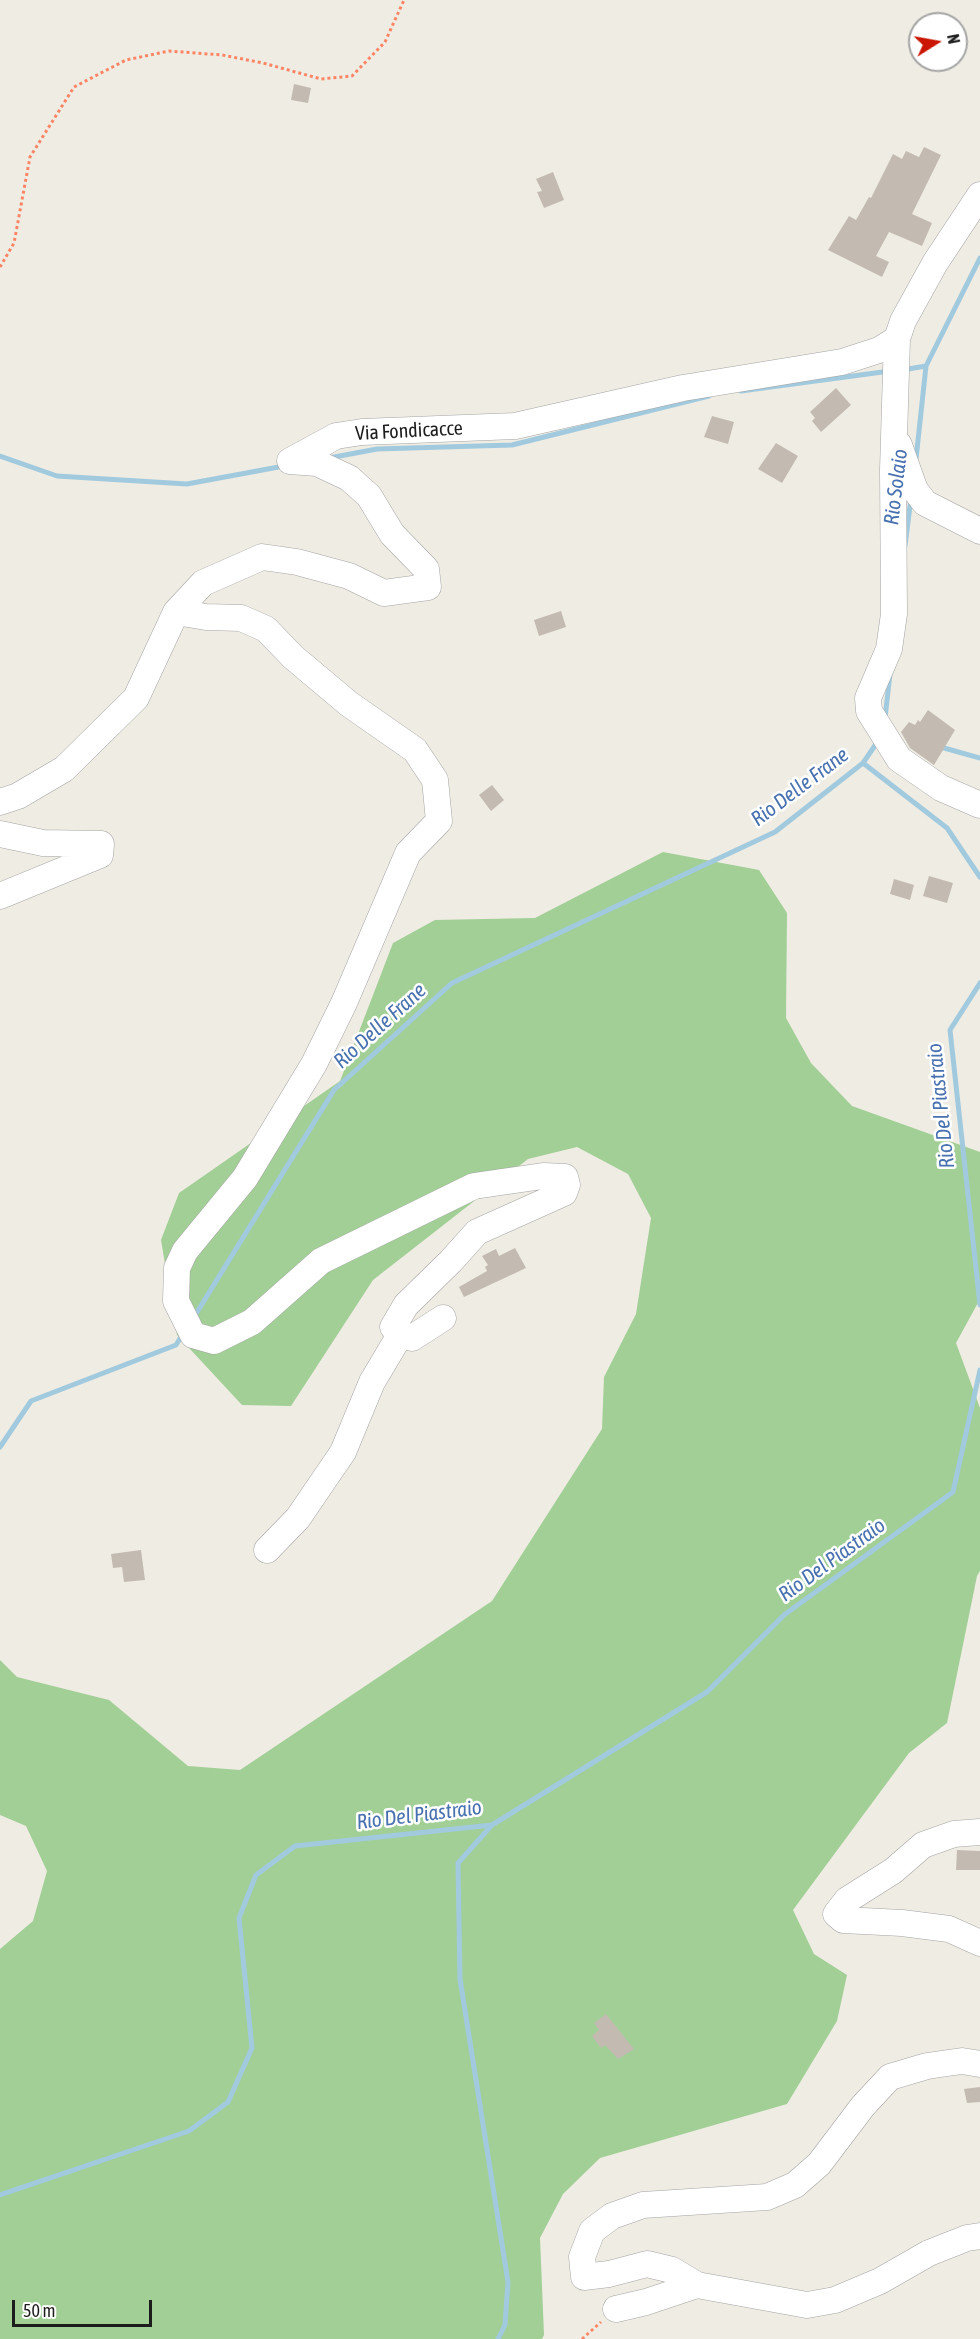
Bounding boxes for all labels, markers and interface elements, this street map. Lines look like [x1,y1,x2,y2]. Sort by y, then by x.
north arrow [908,12,968,72]
text: N [944,33,963,45]
street label: Via Fondicacce [355,416,463,446]
water label: Rio Solaio [879,448,913,526]
water label: Rio Delle Frane [746,742,854,832]
water label: Rio Delle Frane [329,978,431,1074]
water label: Rio Del Piastraio [922,1042,960,1170]
water label: Rio Del Piastraio [774,1513,890,1607]
water label: Rio Del Piastraio [355,1795,483,1835]
scale bar [15,2288,154,2326]
text: 50 m [23,2300,55,2321]

